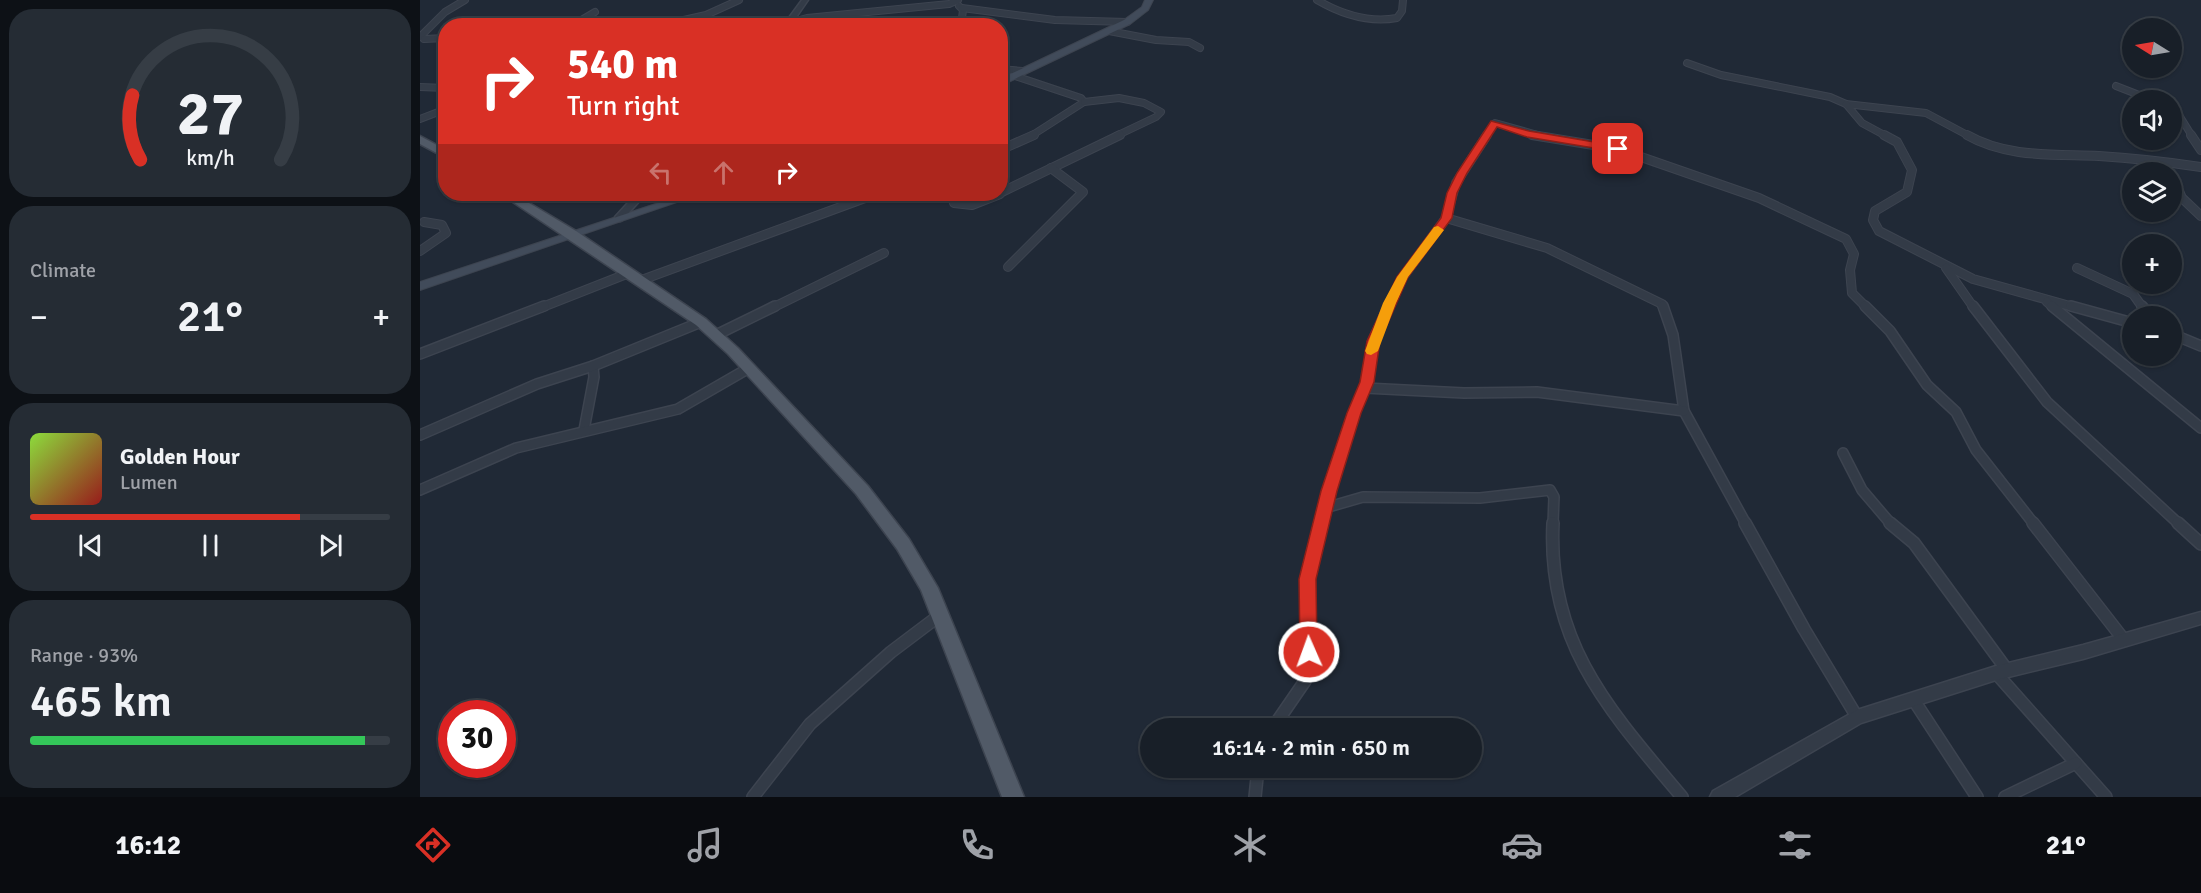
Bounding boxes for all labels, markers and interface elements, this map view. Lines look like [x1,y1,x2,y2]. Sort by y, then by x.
north arrow [2122,18,2182,78]
map controls [2122,18,2182,366]
text: 540 m [567,39,678,90]
icon: right [468,42,546,120]
text: 27 [176,75,244,152]
text: Turn right [567,90,680,123]
button: sound [2122,90,2182,150]
pin [1592,123,1643,174]
icon: arrive [1601,132,1634,165]
text: km/h [186,145,234,171]
icon: left [644,156,677,189]
icon: ahead [707,156,740,189]
icon: right [770,156,803,189]
button: layers [2122,162,2182,222]
button: + [2122,234,2182,294]
text: Climate [30,258,96,283]
text: 21° [177,289,243,344]
text: − [30,297,48,338]
text: + [372,297,390,338]
button: − [2122,306,2182,366]
text: Golden Hour [120,443,240,470]
text: Lumen [120,470,178,495]
icon: previous [74,529,107,562]
icon: pause [194,529,227,562]
icon: next [314,529,347,562]
position arrow [1277,620,1341,684]
text: Range · 93% [30,643,138,668]
text: 465 km [30,674,172,729]
speed limit sign: 30 [438,700,516,778]
text: 16:14 · 2 min · 650 m [1212,734,1410,761]
icon: directions [412,824,454,866]
icon: music [684,824,726,866]
icon: phone [956,824,998,866]
icon: climate [1229,824,1271,866]
icon: car [1501,824,1543,866]
icon: filters [1774,824,1816,866]
text: 16:12 [115,829,181,862]
text: 21° [2046,829,2086,862]

